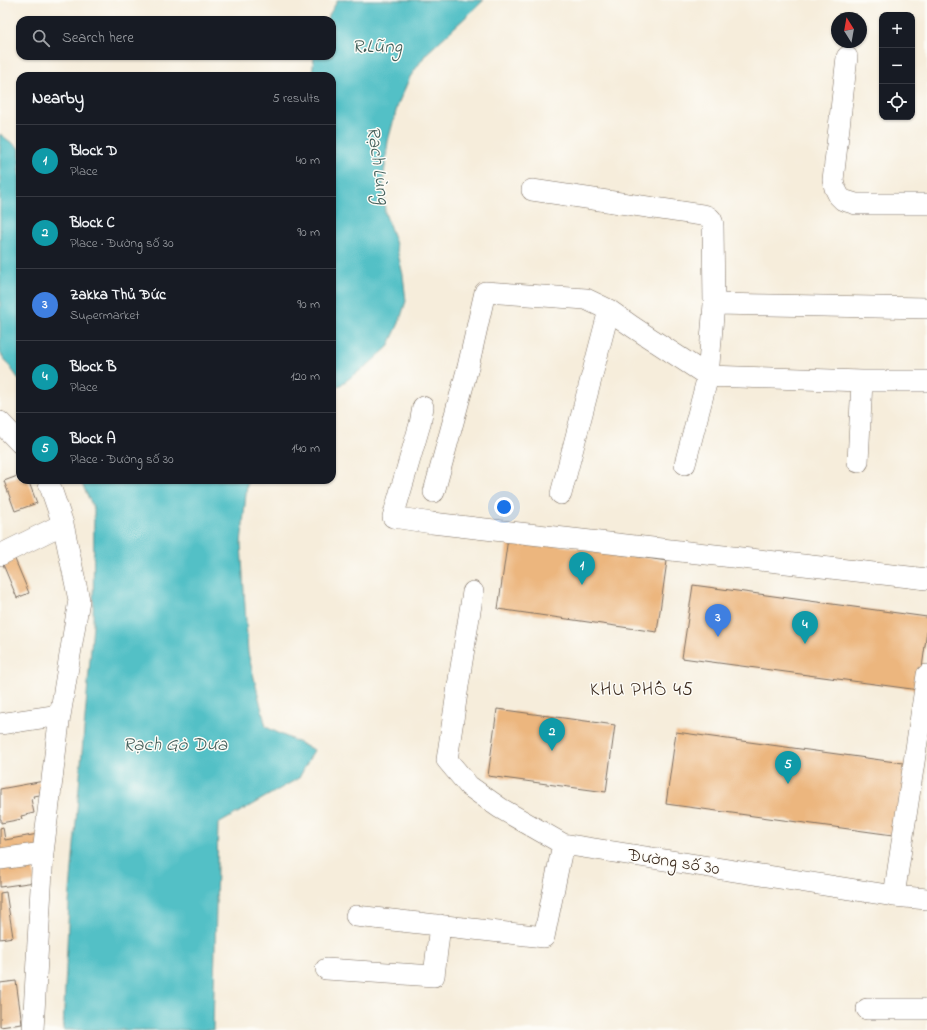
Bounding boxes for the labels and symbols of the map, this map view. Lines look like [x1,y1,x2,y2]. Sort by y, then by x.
north arrow [831,12,867,48]
water label: R.Lũng [352,34,403,62]
water label: Rạch Lùng [358,124,396,207]
your location [494,497,514,517]
pin: 1 [569,552,595,585]
pin: 3 [705,604,731,637]
pin: 4 [792,611,818,644]
district label: KHU PHỐ 45 [590,677,694,704]
pin: 2 [539,718,565,751]
water label: Rạch Gò Dưa [123,732,228,759]
pin: 5 [775,751,801,784]
street label: Đường số 30 [625,843,722,884]

